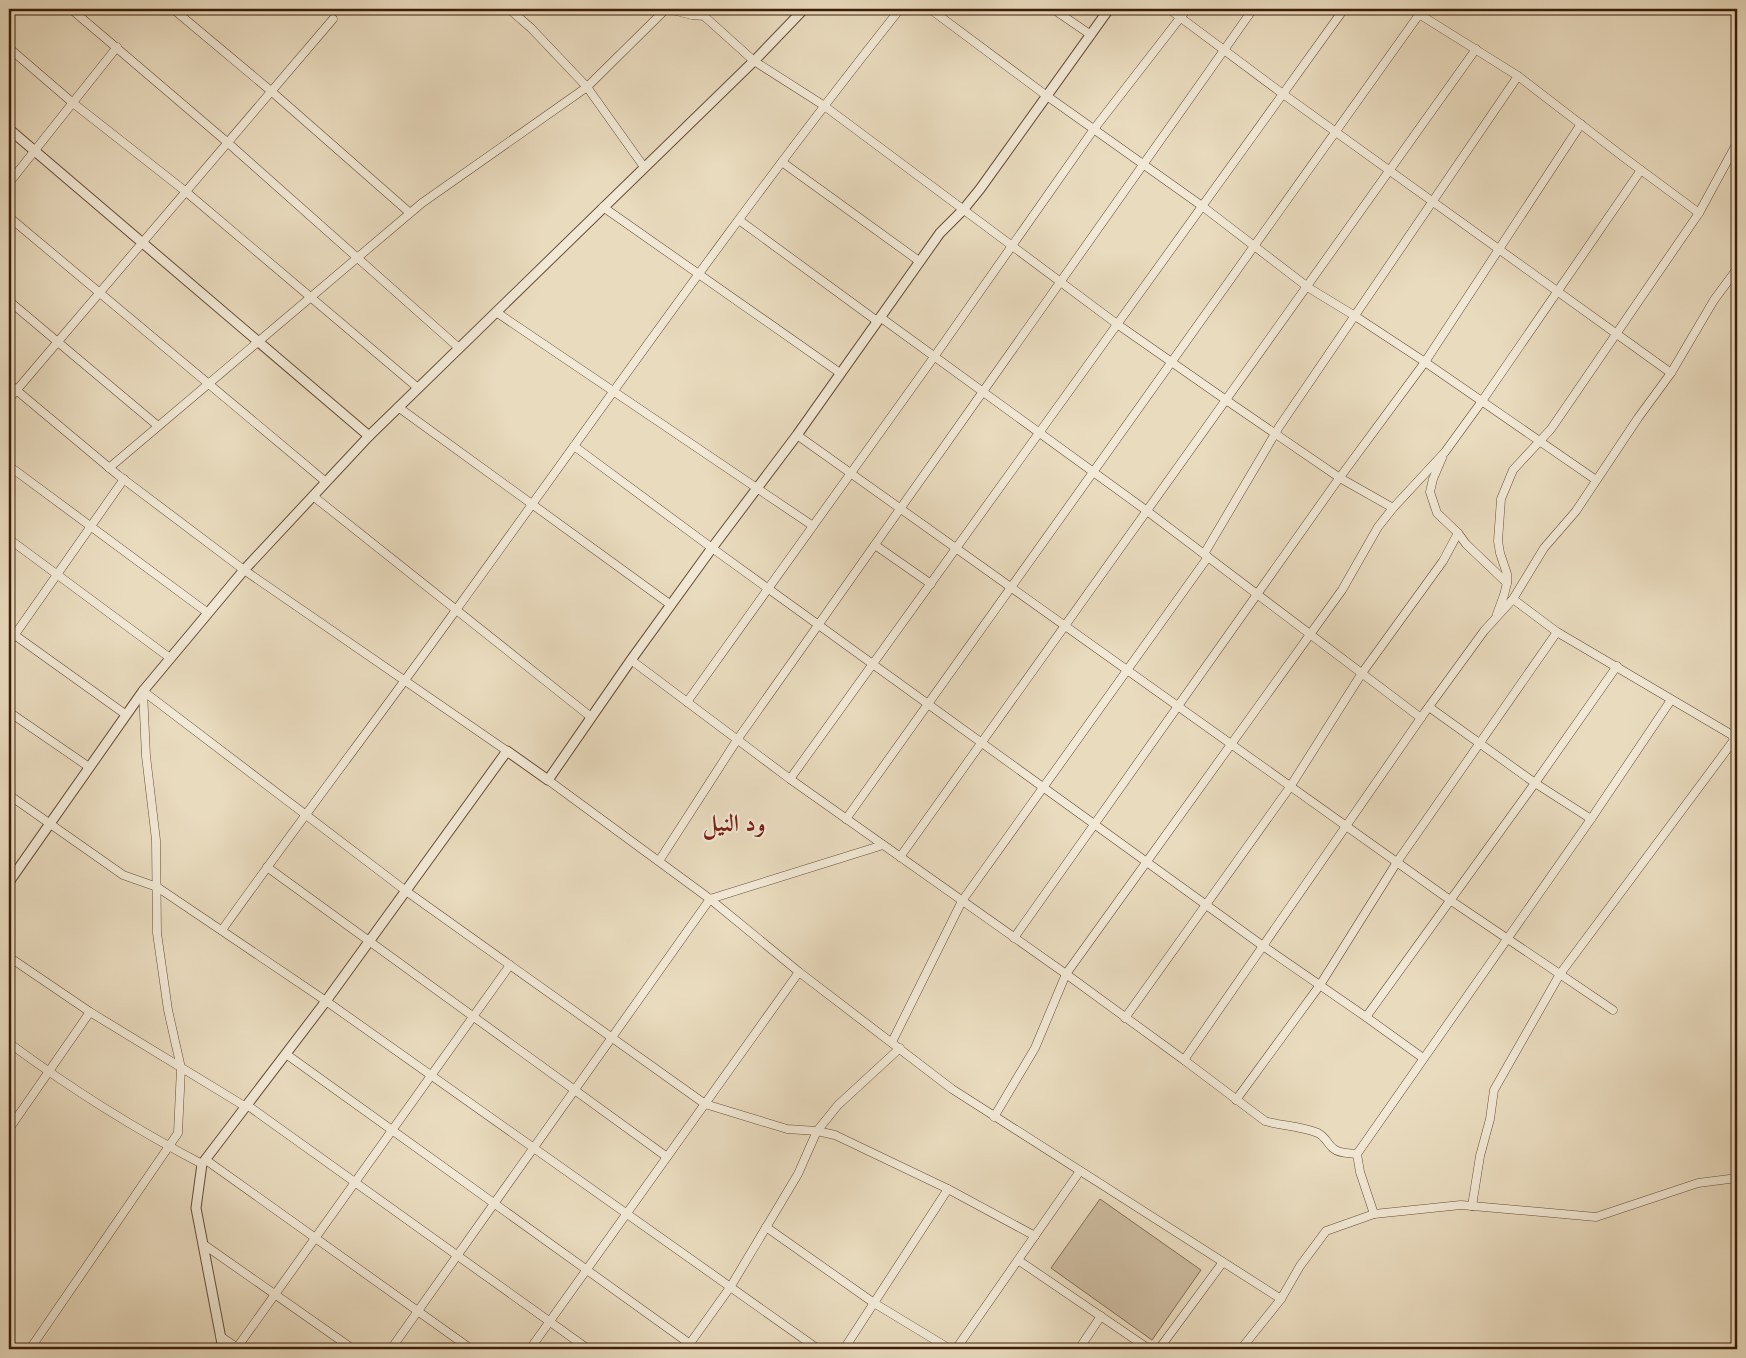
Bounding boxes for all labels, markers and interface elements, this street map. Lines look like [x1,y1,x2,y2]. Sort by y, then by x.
district label: ود النيل [703,808,766,840]

